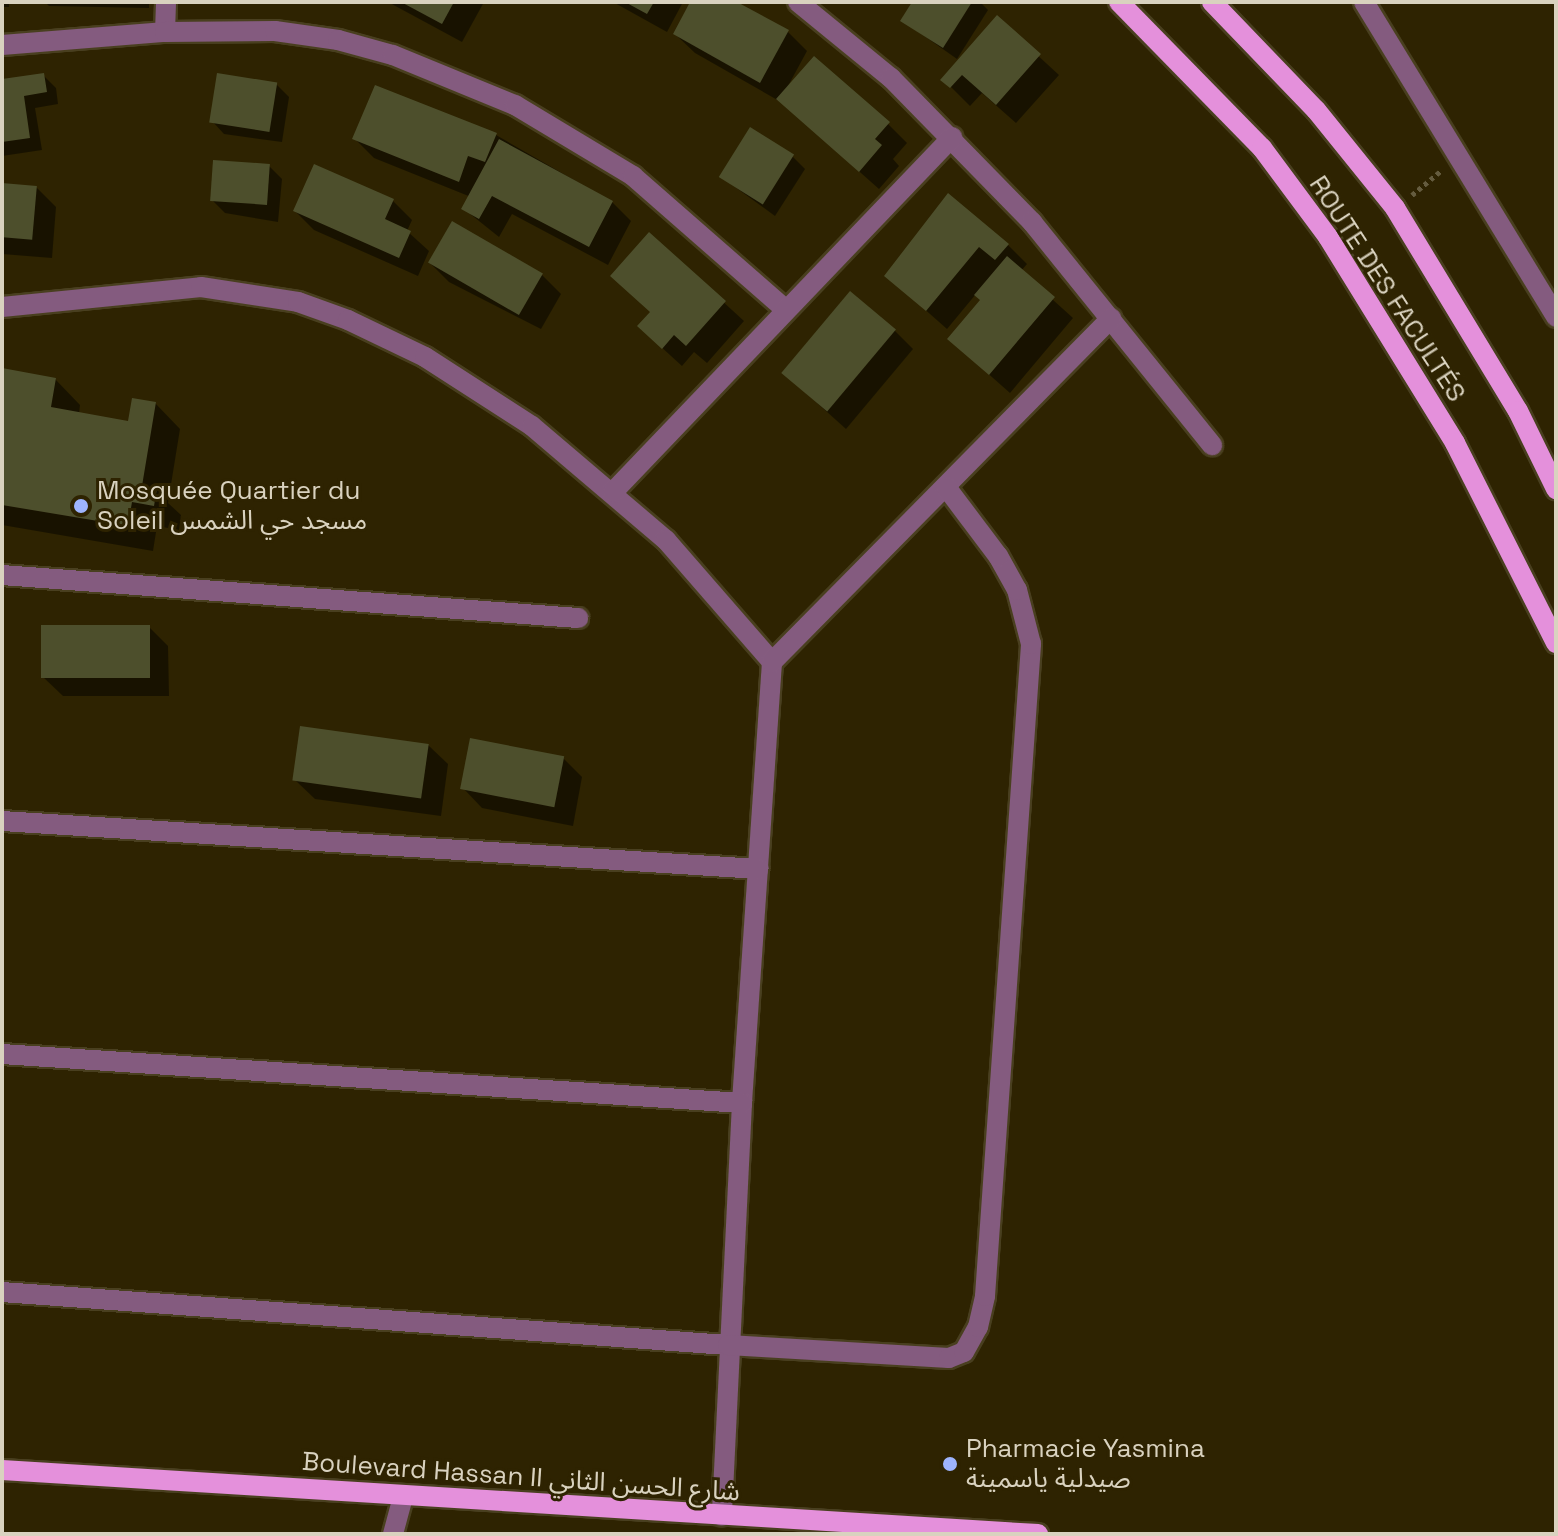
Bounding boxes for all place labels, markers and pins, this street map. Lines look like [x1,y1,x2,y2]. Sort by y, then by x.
place label: Mosquée Quartier du Soleil مسجد حي الشمس [97,475,367,536]
marker: Mosquée Quartier du Soleil مسجد حي الشمس [72,497,90,515]
place label: Pharmacie Yasmina صيدلية ياسمينة [966,1433,1205,1494]
marker: Pharmacie Yasmina صيدلية ياسمينة [941,1455,959,1473]

